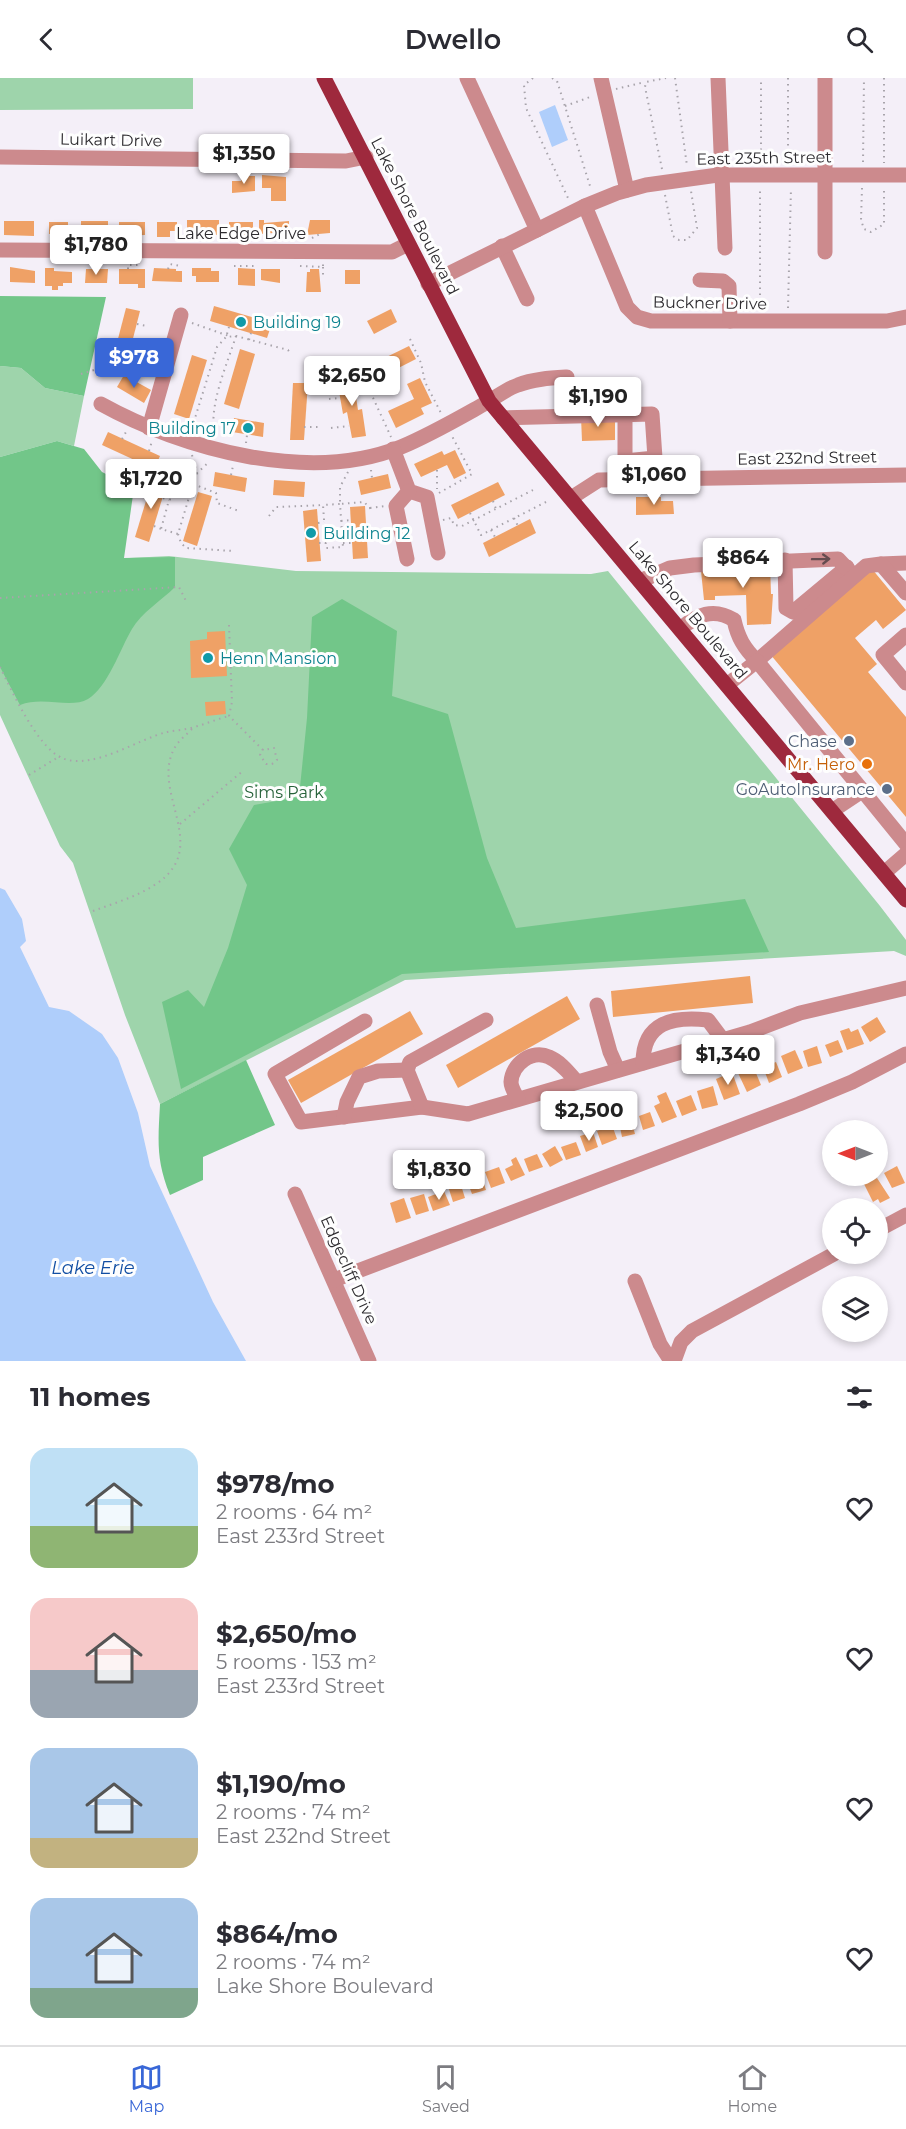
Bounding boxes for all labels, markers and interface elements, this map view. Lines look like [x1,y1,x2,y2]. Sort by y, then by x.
icon: back [30,23,63,56]
text: Dwello [405,23,501,56]
icon: search [843,23,876,56]
street label: Luikart Drive [60,130,162,150]
pin: $1,350 [195,134,293,185]
street label: Lake Shore Boulevard [367,134,463,298]
text: $1,350 [213,141,275,165]
street label: East 235th Street [696,147,832,169]
street label: Lake Edge Drive [176,224,306,243]
pin: $1,780 [47,225,145,276]
text: $1,780 [64,232,128,256]
street label: Buckner Drive [653,293,767,313]
place label: Building 19 [253,313,341,332]
marker: Building 19 [234,315,248,329]
pin: $978 [98,338,170,389]
text: $978 [109,345,159,369]
pin: $2,650 [303,356,401,407]
text: $2,650 [318,363,386,387]
pin: $1,190 [549,377,647,428]
text: $1,190 [568,384,628,408]
place label: Building 17 [148,419,236,438]
marker: Building 17 [241,421,255,435]
street label: East 232nd Street [737,447,878,469]
pin: $1,060 [605,455,703,506]
pin: $1,720 [102,459,200,510]
text: $1,060 [621,462,687,486]
text: $1,720 [119,466,183,490]
place label: Building 12 [323,524,410,543]
marker: Building 12 [304,526,318,540]
street label: Lake Shore Boulevard [625,537,751,683]
pin: $864 [707,538,779,589]
text: $864 [717,545,769,569]
one-way arrow [811,553,831,565]
place label: Henn Mansion [220,649,337,668]
marker: Henn Mansion [201,651,215,665]
place label: Chase [788,732,837,751]
marker: Chase [842,734,856,748]
place label: Mr. Hero [787,755,855,774]
marker: Mr. Hero [860,757,874,771]
place label: GoAutoInsurance [736,780,875,799]
marker: GoAutoInsurance [880,782,894,796]
park label: Sims Park [244,783,324,802]
pin: $1,340 [679,1035,777,1086]
text: $1,340 [695,1042,761,1066]
pin: $2,500 [540,1091,638,1142]
text: $2,500 [554,1098,624,1122]
north arrow [822,1120,888,1186]
map controls [822,1120,888,1342]
pin: $1,830 [390,1150,488,1201]
text: $1,830 [407,1157,471,1181]
button: locate [822,1198,888,1264]
street label: Edgecliff Drive [317,1213,381,1327]
water label: Lake Erie [51,1257,135,1279]
button: layers [822,1276,888,1342]
text: 11 homes [30,1381,150,1413]
icon: filters [843,1381,876,1414]
text: $978/mo [216,1468,335,1500]
icon: home [78,1472,150,1544]
icon: heart [843,1492,876,1525]
text: 2 rooms · 64 m² [216,1500,372,1524]
text: East 233rd Street [216,1524,385,1548]
text: $2,650/mo [216,1618,357,1650]
icon: home [78,1622,150,1694]
icon: heart [843,1642,876,1675]
text: 5 rooms · 153 m² [216,1650,377,1674]
text: East 233rd Street [216,1674,385,1698]
text: $1,190/mo [216,1768,346,1800]
icon: home [78,1772,150,1844]
icon: heart [843,1792,876,1825]
text: 2 rooms · 74 m² [216,1800,371,1824]
text: East 232nd Street [216,1824,391,1848]
text: $864/mo [216,1918,338,1950]
icon: home [78,1922,150,1994]
icon: heart [843,1942,876,1975]
text: 2 rooms · 74 m² [216,1950,371,1974]
text: Lake Shore Boulevard [216,1974,434,1998]
tab: Map [129,2061,164,2116]
tab: Saved [422,2061,470,2116]
tab: Home [728,2061,777,2116]

